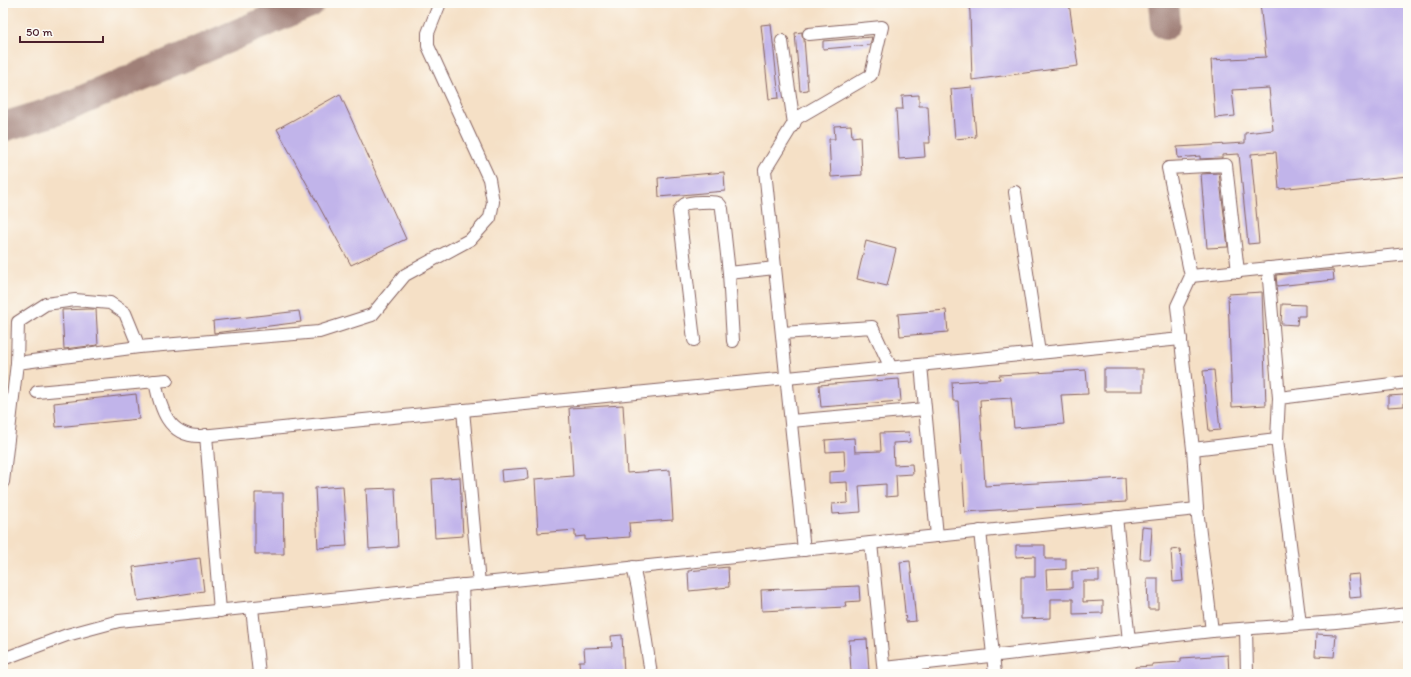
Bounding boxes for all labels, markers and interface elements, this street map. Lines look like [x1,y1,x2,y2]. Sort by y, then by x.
scale bar [20,18,103,44]
text: 50 m [26,25,52,39]

